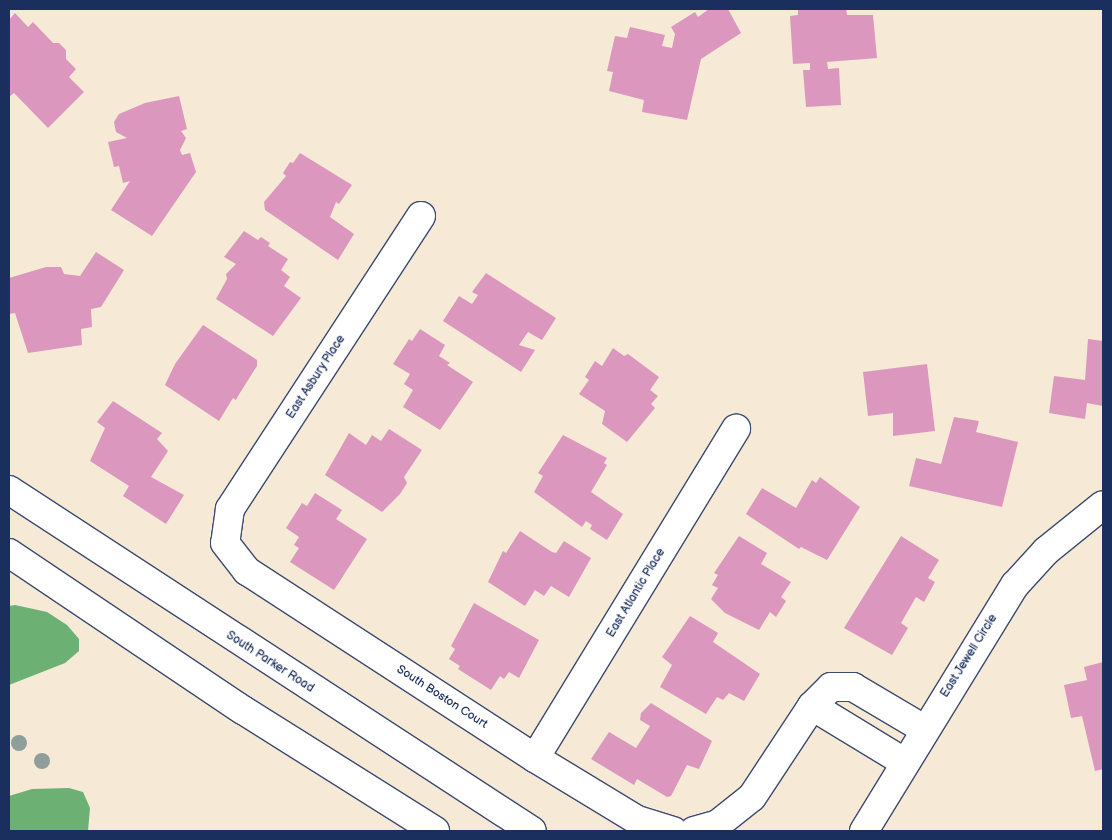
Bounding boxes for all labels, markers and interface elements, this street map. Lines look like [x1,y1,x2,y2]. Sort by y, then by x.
street label: East Asbury Place [283,332,349,422]
street label: East Atlantic Place [604,546,668,640]
street label: East Jewell Circle [937,612,1001,700]
street label: South Parker Road [223,628,317,696]
street label: South Boston Court [394,662,490,732]

